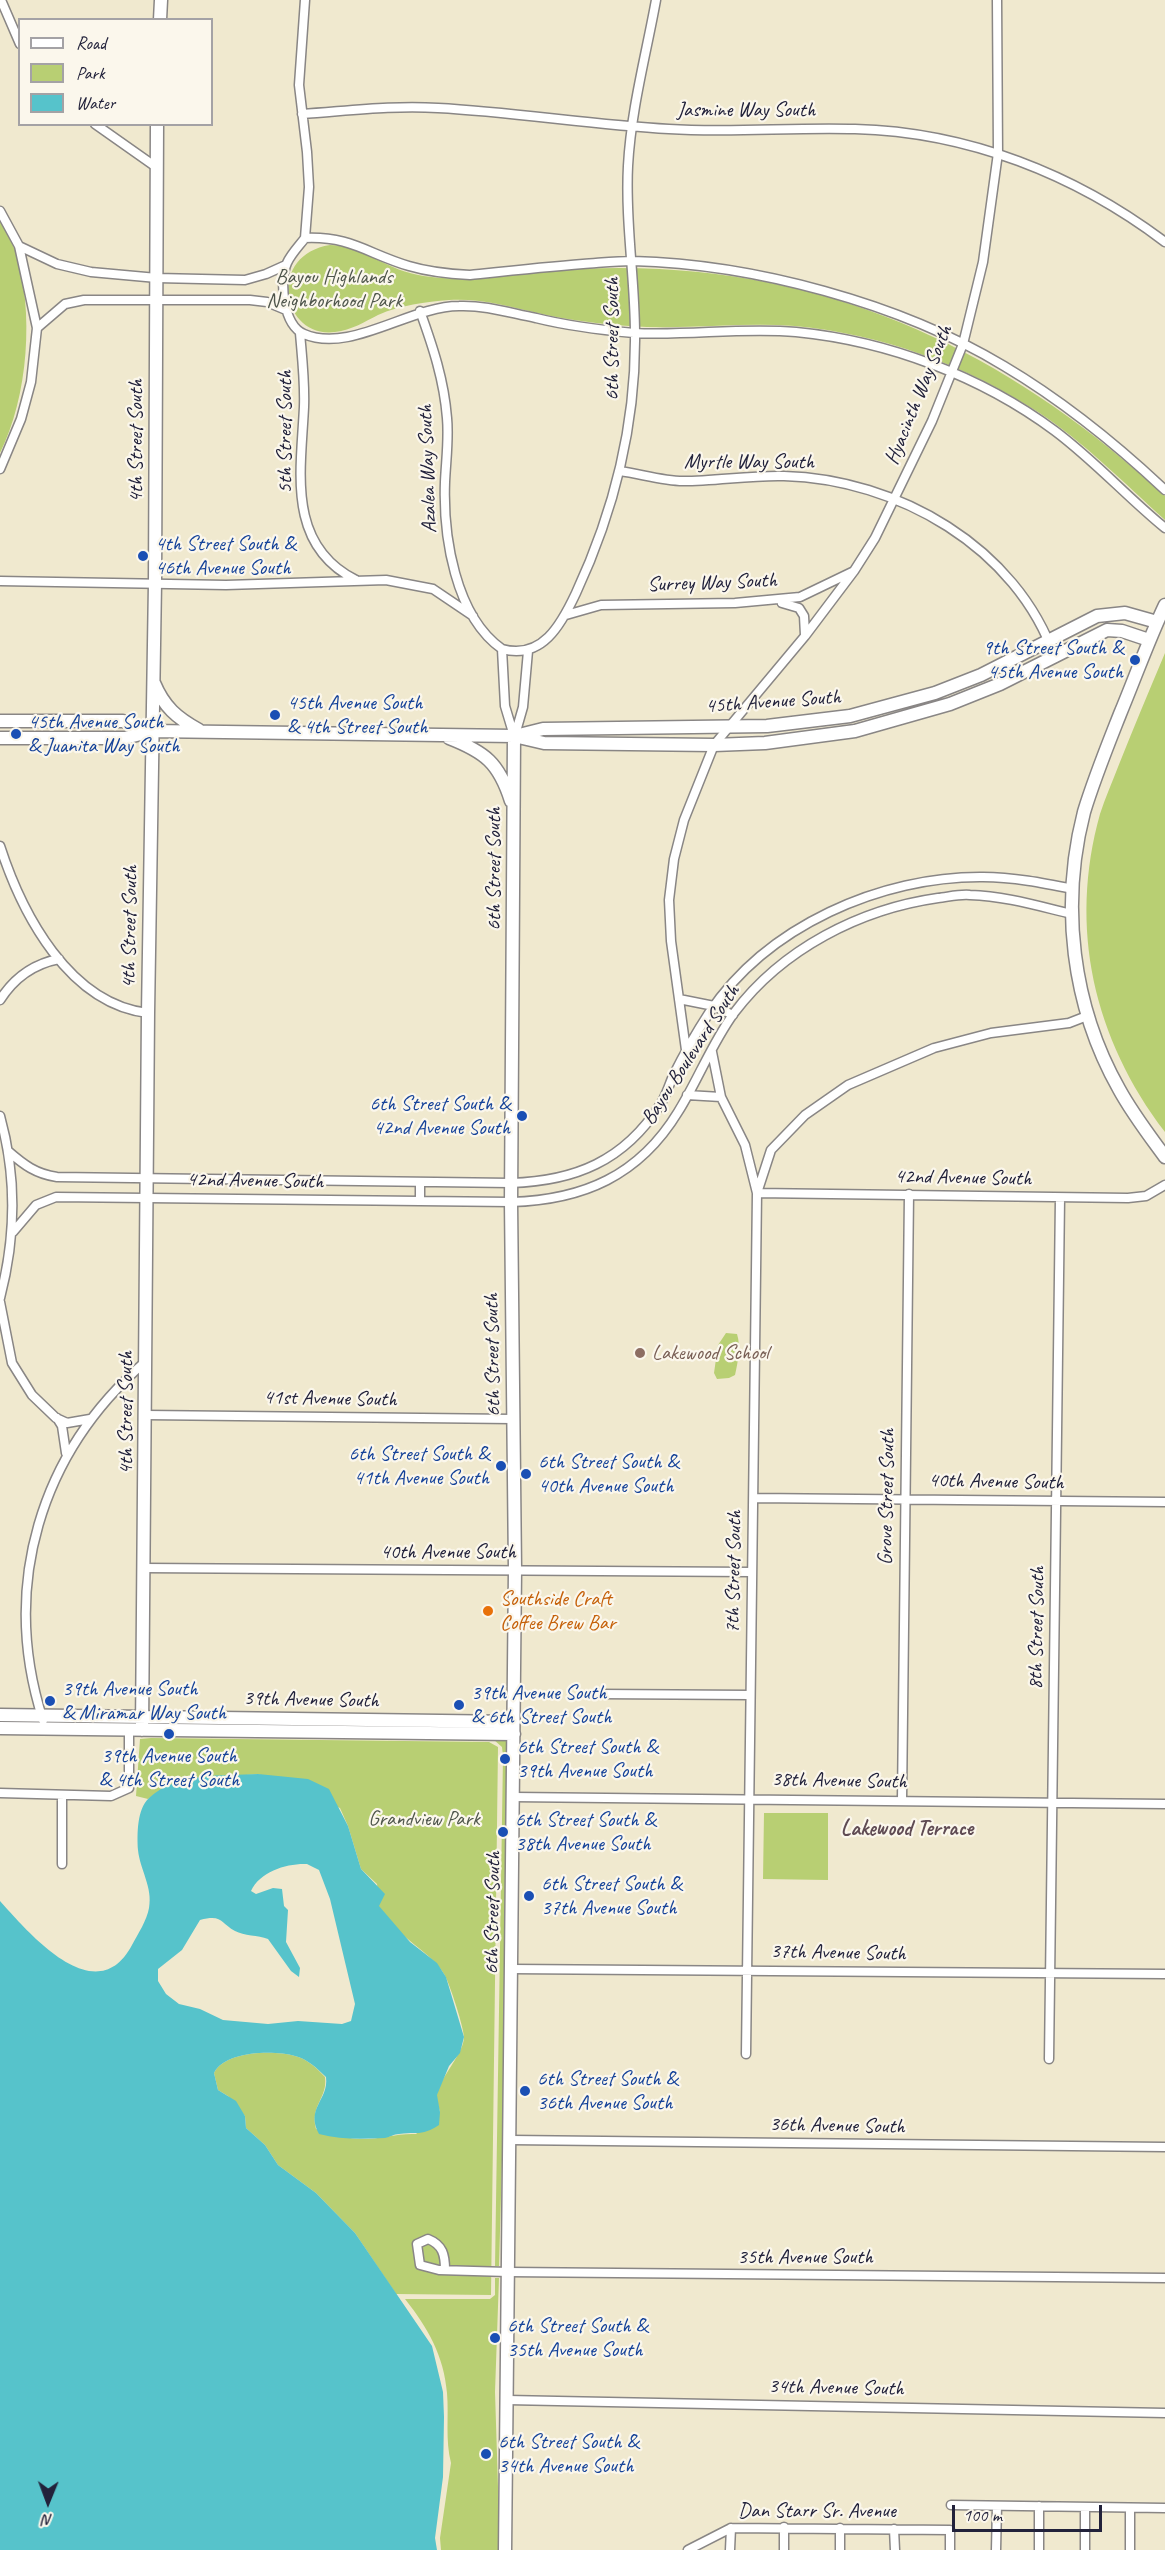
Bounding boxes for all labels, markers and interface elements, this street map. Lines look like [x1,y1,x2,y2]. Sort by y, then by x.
legend [18,18,213,126]
text: Road [76,32,106,54]
text: Park [76,62,105,84]
text: Water [76,92,115,114]
street label: Jasmine Way South [677,97,815,123]
park label: Bayou Highlands Neighborhood Park [266,264,402,314]
street label: 6th Street South [599,277,625,401]
street label: Hyacinth Way South [880,322,958,468]
street label: 5th Street South [272,370,298,494]
street label: 4th Street South [123,379,149,503]
street label: Azalea Way South [413,404,443,534]
street label: Myrtle Way South [684,449,814,475]
place label: 4th Street South & 46th Avenue South [155,531,295,581]
marker: 4th Street South & 46th Avenue South [136,549,150,563]
street label: Surrey Way South [647,568,777,598]
place label: 9th Street South & 45th Avenue South [983,635,1123,685]
marker: 9th Street South & 45th Avenue South [1128,653,1142,667]
street label: 45th Avenue South [705,685,841,719]
place label: 45th Avenue South & 4th Street South [287,690,427,740]
marker: 45th Avenue South & 4th Street South [268,708,282,722]
place label: 45th Avenue South & Juanita Way South [28,709,179,759]
marker: 45th Avenue South & Juanita Way South [9,727,23,741]
street label: 6th Street South [481,807,507,931]
street label: 4th Street South [116,865,144,989]
street label: Bayou Boulevard South [636,980,746,1130]
place label: 6th Street South & 42nd Avenue South [370,1091,510,1141]
marker: 6th Street South & 42nd Avenue South [515,1109,529,1123]
street label: 42nd Avenue South [894,1164,1032,1192]
street label: 42nd Avenue South [186,1167,324,1195]
street label: 6th Street South [479,1293,507,1417]
place label: Lakewood School [652,1340,769,1366]
marker: Lakewood School [633,1346,647,1360]
street label: 4th Street South [113,1351,139,1475]
street label: 41st Avenue South [263,1385,397,1413]
street label: Grove Street South [873,1429,901,1565]
place label: 6th Street South & 41th Avenue South [349,1441,489,1491]
place label: 6th Street South & 40th Avenue South [538,1449,678,1499]
marker: 6th Street South & 41th Avenue South [494,1459,508,1473]
marker: 6th Street South & 40th Avenue South [519,1467,533,1481]
street label: 40th Avenue South [928,1468,1064,1496]
street label: 7th Street South [720,1510,748,1634]
street label: 40th Avenue South [380,1539,516,1565]
street label: 8th Street South [1023,1566,1051,1690]
place label: Southside Craft Coffee Brew Bar [500,1586,615,1636]
marker: Southside Craft Coffee Brew Bar [481,1604,495,1618]
place label: 39th Avenue South & Miramar Way South [62,1676,226,1726]
place label: 39th Avenue South & 6th Street South [471,1680,611,1730]
street label: 39th Avenue South [243,1686,379,1714]
marker: 39th Avenue South & Miramar Way South [43,1694,57,1708]
marker: 39th Avenue South & 6th Street South [452,1698,466,1712]
marker: 39th Avenue South & 4th Street South [162,1727,176,1741]
place label: 6th Street South & 39th Avenue South [517,1734,657,1784]
place label: 39th Avenue South & 4th Street South [99,1743,239,1793]
marker: 6th Street South & 39th Avenue South [498,1752,512,1766]
street label: 38th Avenue South [771,1767,907,1795]
park label: Grandview Park [368,1806,480,1832]
place label: 6th Street South & 38th Avenue South [515,1807,655,1857]
district label: Lakewood Terrace [841,1816,973,1842]
marker: 6th Street South & 38th Avenue South [496,1825,510,1839]
street label: 6th Street South [479,1851,507,1975]
place label: 6th Street South & 37th Avenue South [541,1871,681,1921]
marker: 6th Street South & 37th Avenue South [522,1889,536,1903]
street label: 37th Avenue South [770,1939,906,1967]
place label: 6th Street South & 36th Avenue South [537,2066,677,2116]
marker: 6th Street South & 36th Avenue South [518,2084,532,2098]
street label: 36th Avenue South [769,2112,905,2140]
street label: 35th Avenue South [737,2244,873,2270]
place label: 6th Street South & 35th Avenue South [507,2313,647,2363]
marker: 6th Street South & 35th Avenue South [488,2331,502,2345]
street label: 34th Avenue South [768,2374,904,2402]
place label: 6th Street South & 34th Avenue South [498,2429,638,2479]
marker: 6th Street South & 34th Avenue South [479,2447,493,2461]
north arrow [18,2472,78,2532]
scale bar [955,2493,1105,2531]
street label: Dan Starr Sr. Avenue [738,2498,896,2524]
text: 100 m [963,2504,1002,2526]
text: N [43,2510,53,2530]

